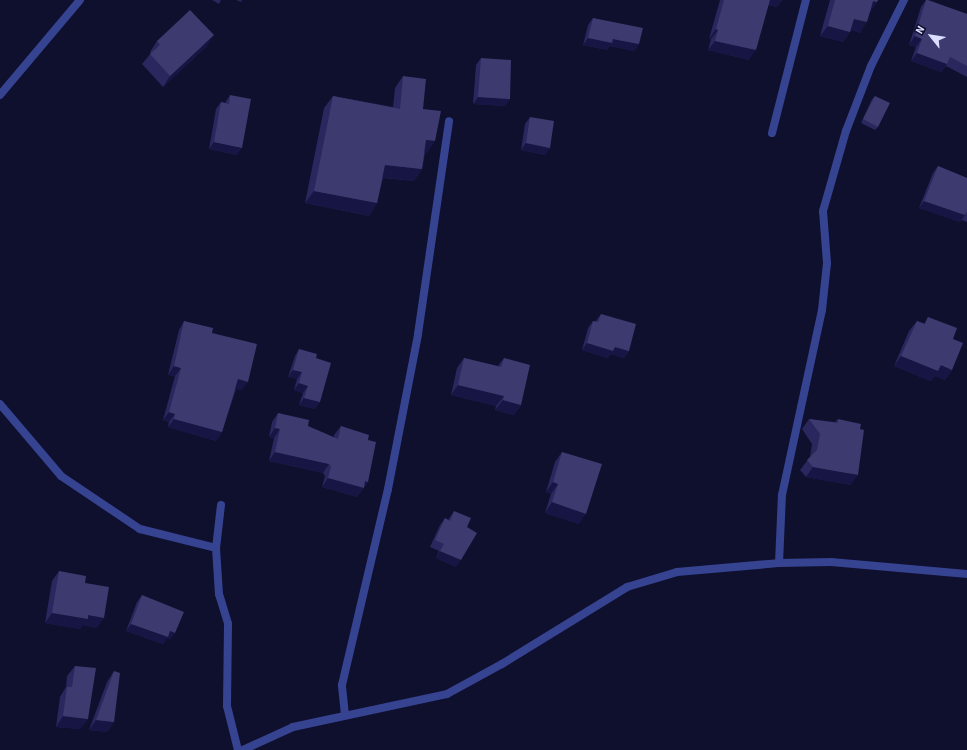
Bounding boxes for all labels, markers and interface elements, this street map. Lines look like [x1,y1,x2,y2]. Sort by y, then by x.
north arrow [911,16,951,56]
text: N [912,23,928,37]

